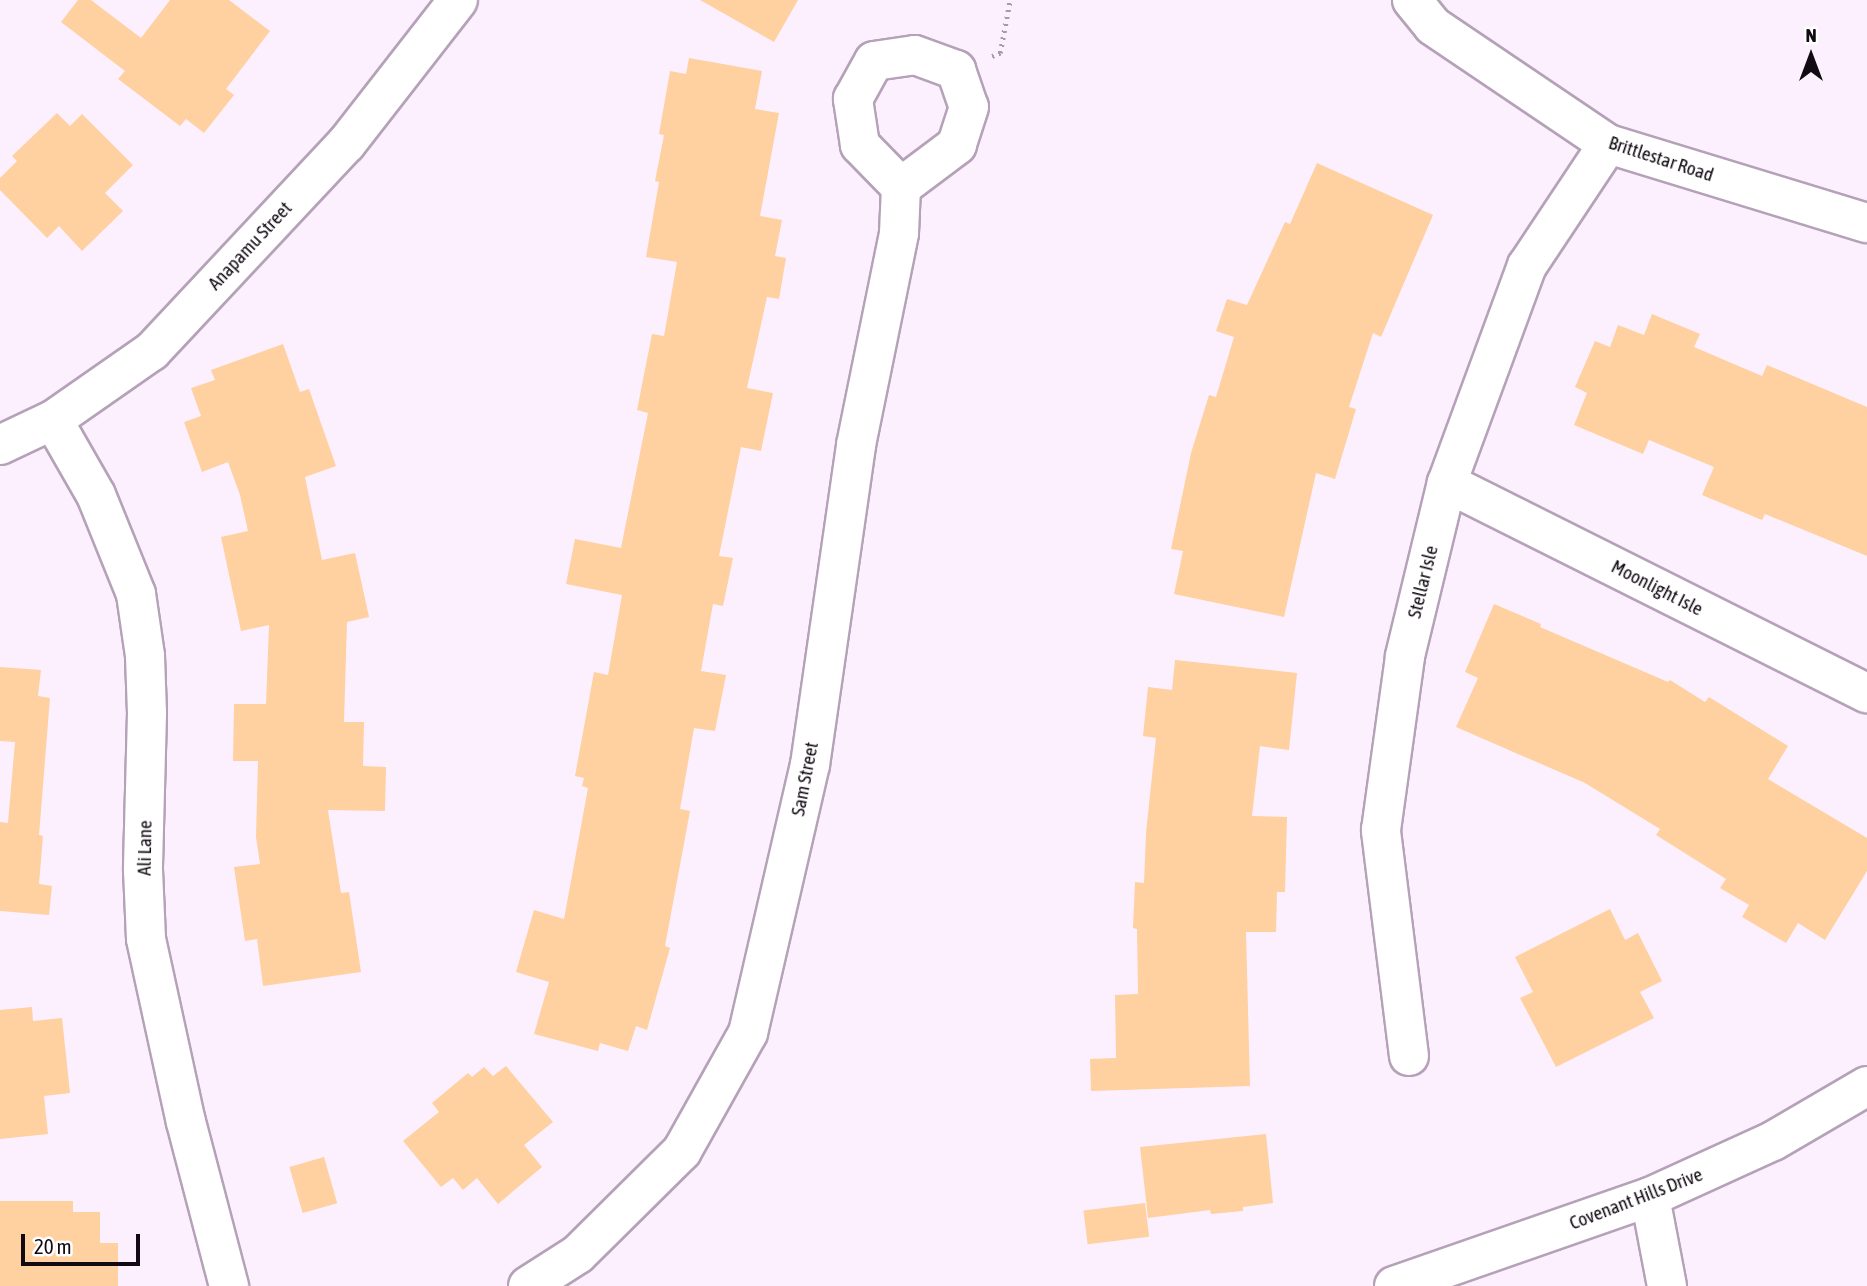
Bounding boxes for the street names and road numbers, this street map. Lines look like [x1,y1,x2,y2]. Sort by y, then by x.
street label: Brittlestar Road [1606,131,1716,187]
street label: Anapamu Street [203,197,297,295]
street label: Stellar Isle [1403,543,1443,621]
street label: Moonlight Isle [1607,555,1707,621]
street label: Sam Street [787,740,823,818]
street label: Ali Lane [133,820,157,876]
street label: Covenant Hills Drive [1566,1163,1706,1235]

